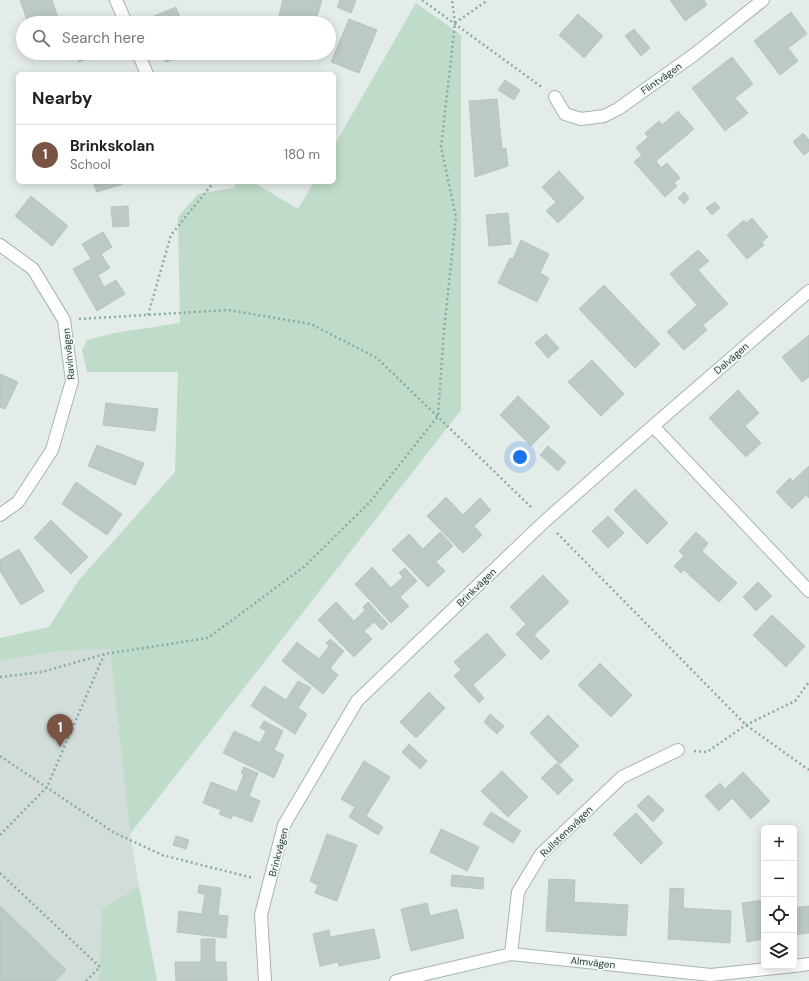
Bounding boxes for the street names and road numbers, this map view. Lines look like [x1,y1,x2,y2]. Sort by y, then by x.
street label: Flintvägen [638,59,684,97]
street label: Ravinvägen [59,327,78,380]
street label: Dalvägen [711,340,752,377]
street label: Brinkvägen [454,565,499,609]
street label: Rullstensvägen [537,803,596,860]
street label: Brinkvägen [266,826,291,878]
street label: Almvägen [570,954,616,971]

